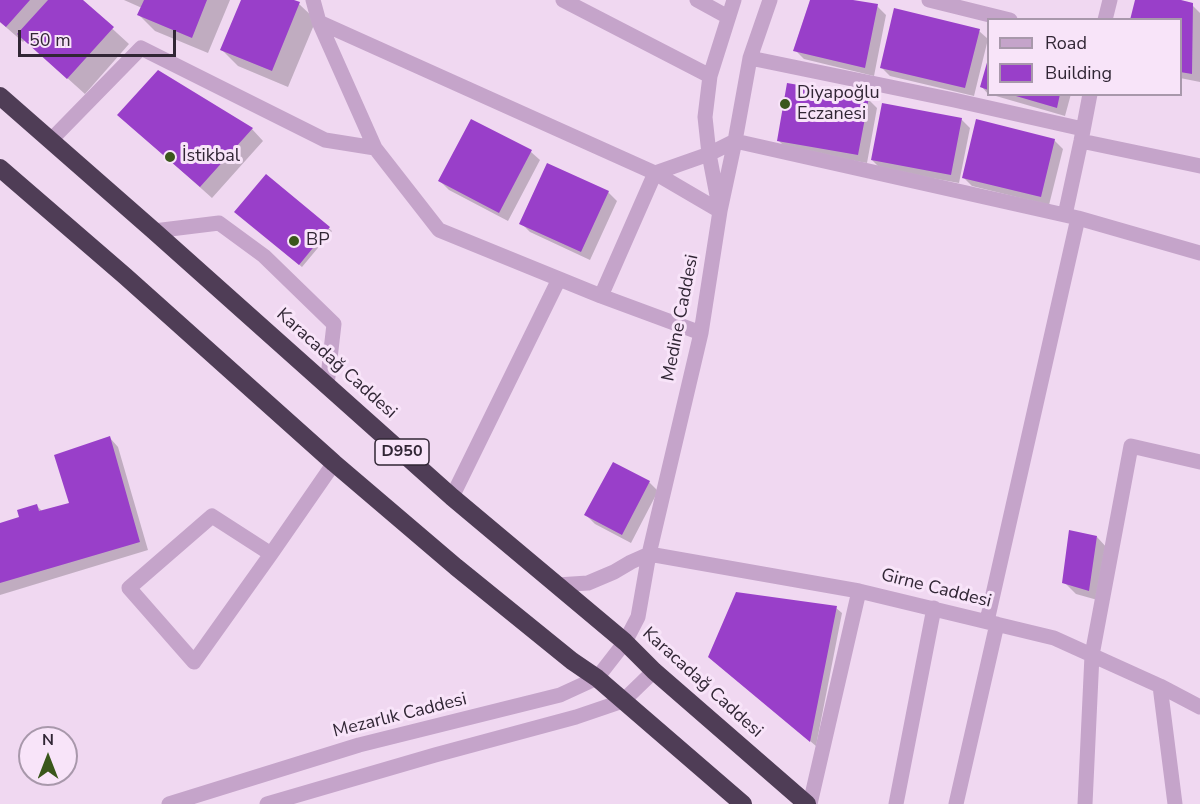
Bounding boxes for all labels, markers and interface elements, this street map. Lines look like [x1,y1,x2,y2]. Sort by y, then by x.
scale bar [21,18,178,56]
legend [987,18,1182,96]
text: 50 m [29,28,71,52]
text: Road [1045,31,1087,55]
text: Building [1045,61,1112,85]
place label: Diyapoğlu Eczanesi [797,83,880,125]
marker: Diyapoğlu Eczanesi [778,97,792,111]
place label: İstikbal [182,146,240,168]
marker: İstikbal [163,150,177,164]
place label: BP [306,230,330,252]
marker: BP [287,234,301,248]
street label: Medine Caddesi [658,253,704,383]
street label: Karacadağ Caddesi [271,304,401,424]
road number: D950 [375,439,429,465]
street label: Girne Caddesi [879,565,993,613]
street label: Karacadağ Caddesi [637,623,767,743]
street label: Mezarlık Caddesi [331,689,469,743]
north arrow [18,726,78,786]
text: N [42,729,54,751]

